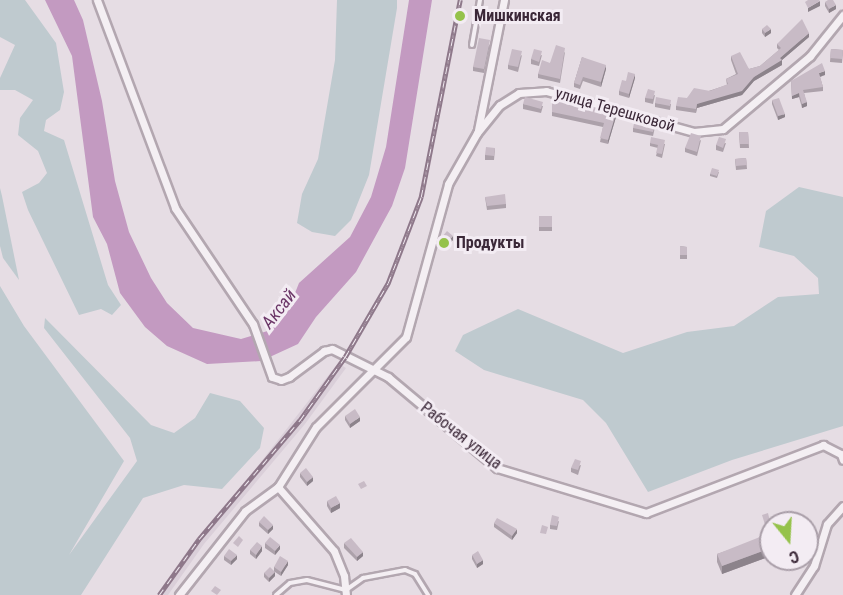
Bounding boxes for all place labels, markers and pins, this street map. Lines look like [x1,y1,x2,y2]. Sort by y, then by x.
place label: Мишкинская [474,6,561,26]
marker: Мишкинская [451,7,469,25]
place label: Продукты [456,233,524,253]
marker: Продукты [437,236,451,250]

